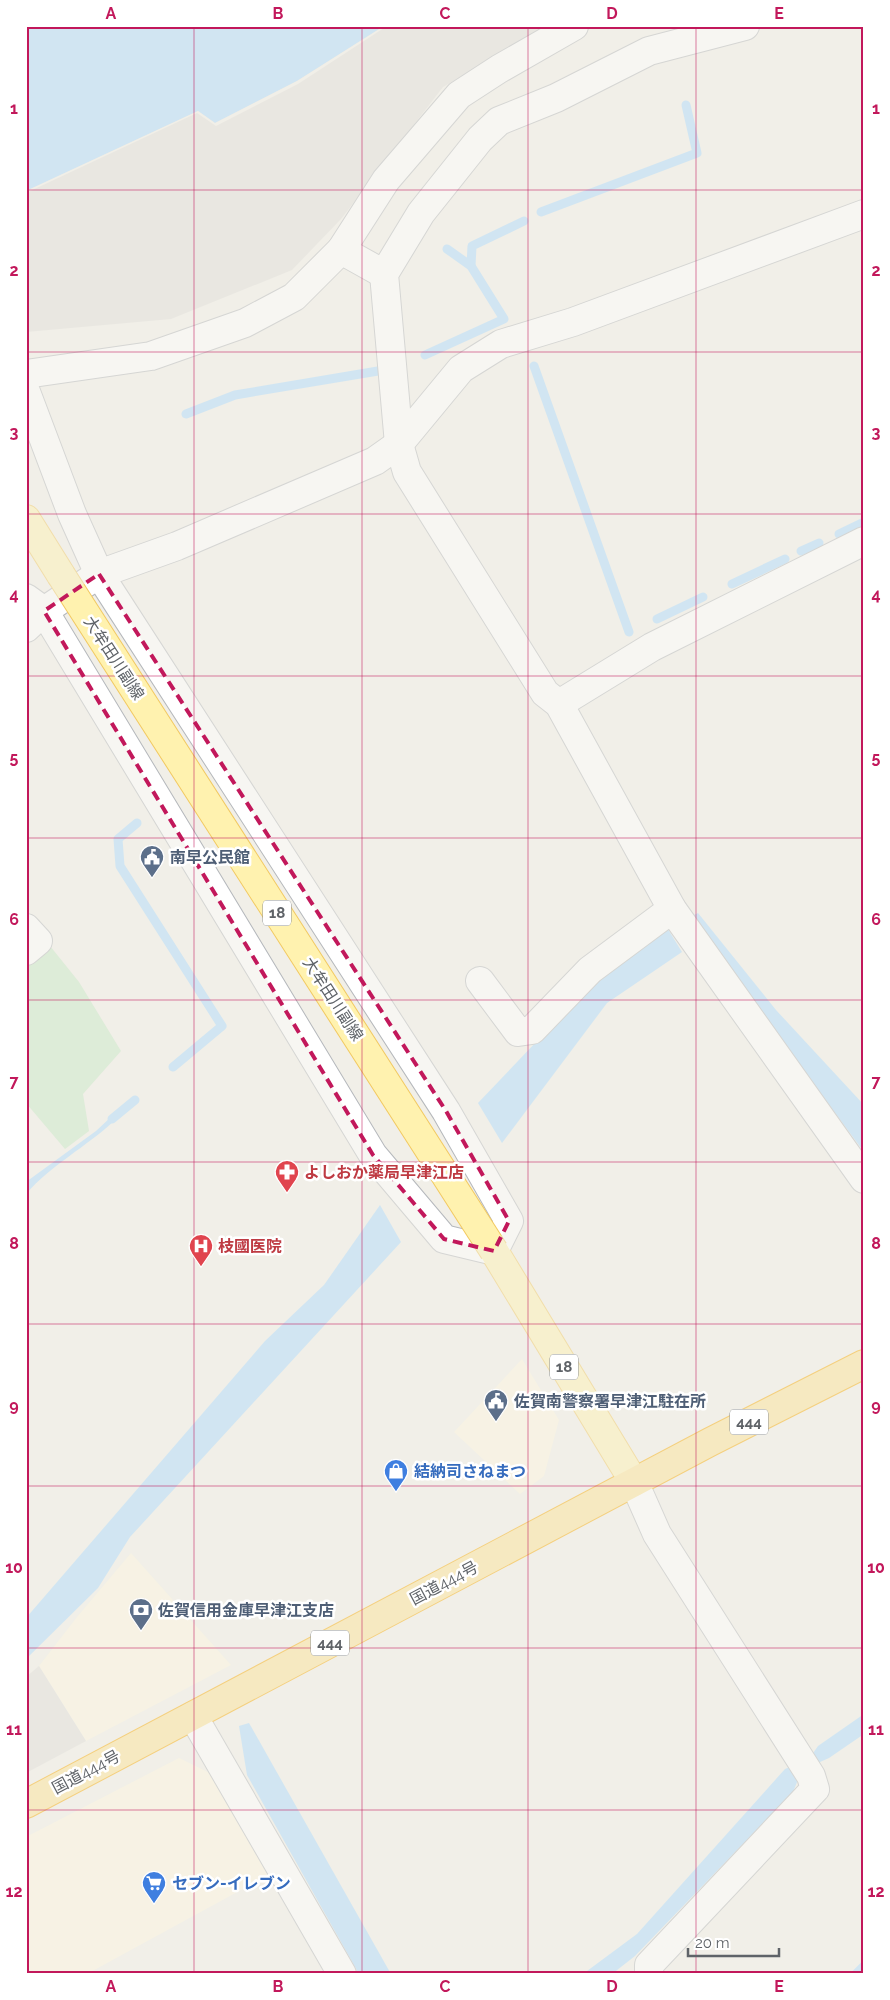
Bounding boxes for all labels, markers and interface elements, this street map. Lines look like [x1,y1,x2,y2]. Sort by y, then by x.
text: A [106,4,117,23]
text: B [273,4,284,23]
text: C [440,4,451,23]
text: D [606,4,618,23]
text: E [774,4,784,23]
text: 1 [10,99,18,118]
text: 1 [872,99,880,118]
text: 2 [9,261,19,280]
text: 2 [871,261,881,280]
text: 3 [10,423,19,442]
text: 3 [872,423,881,442]
text: 4 [9,585,19,604]
text: 4 [871,585,881,604]
street label: 大牟田川副線 [80,613,148,703]
text: 5 [10,748,19,767]
text: 5 [872,748,881,767]
public building icon: 南早公民館 [139,844,165,878]
place label: 南早公民館 [170,848,250,867]
road number: 18 [263,900,291,926]
text: 6 [9,910,19,929]
text: 6 [871,910,881,929]
street label: 大牟田川副線 [299,954,367,1044]
text: 7 [10,1072,19,1091]
text: 7 [872,1072,881,1091]
pharmacy icon: よしおか薬局早津江店 [274,1159,300,1193]
place label: よしおか薬局早津江店 [304,1163,464,1182]
hospital icon: 枝國医院 [188,1233,214,1267]
text: 8 [9,1234,19,1253]
text: 8 [871,1234,881,1253]
place label: 枝國医院 [218,1237,282,1256]
road number: 18 [550,1354,578,1380]
public building icon: 佐賀南警察署早津江駐在所 [483,1388,509,1422]
place label: 佐賀南警察署早津江駐在所 [513,1392,706,1411]
text: 9 [9,1396,19,1415]
text: 9 [871,1396,881,1415]
road number: 444 [730,1410,768,1434]
shop icon: 結納司さねまつ [383,1458,409,1492]
place label: 結納司さねまつ [414,1462,526,1481]
street label: 国道444号 [407,1557,481,1609]
text: 10 [5,1558,23,1577]
text: 10 [867,1558,885,1577]
bank icon: 佐賀信用金庫早津江支店 [128,1597,154,1631]
place label: 佐賀信用金庫早津江支店 [157,1601,334,1620]
road number: 444 [311,1630,349,1656]
text: 11 [6,1720,22,1739]
text: 11 [868,1720,884,1739]
street label: 国道444号 [49,1746,123,1798]
supermarket icon: セブン-イレブン [141,1870,167,1904]
place label: セブン-イレブン [172,1874,291,1893]
text: 12 [6,1882,22,1901]
text: 12 [868,1882,884,1901]
scale bar [688,1925,779,1957]
text: 20 m [695,1934,730,1952]
text: A [106,1977,117,1996]
text: B [273,1977,284,1996]
text: C [440,1977,451,1996]
text: D [606,1977,618,1996]
text: E [774,1977,784,1996]

